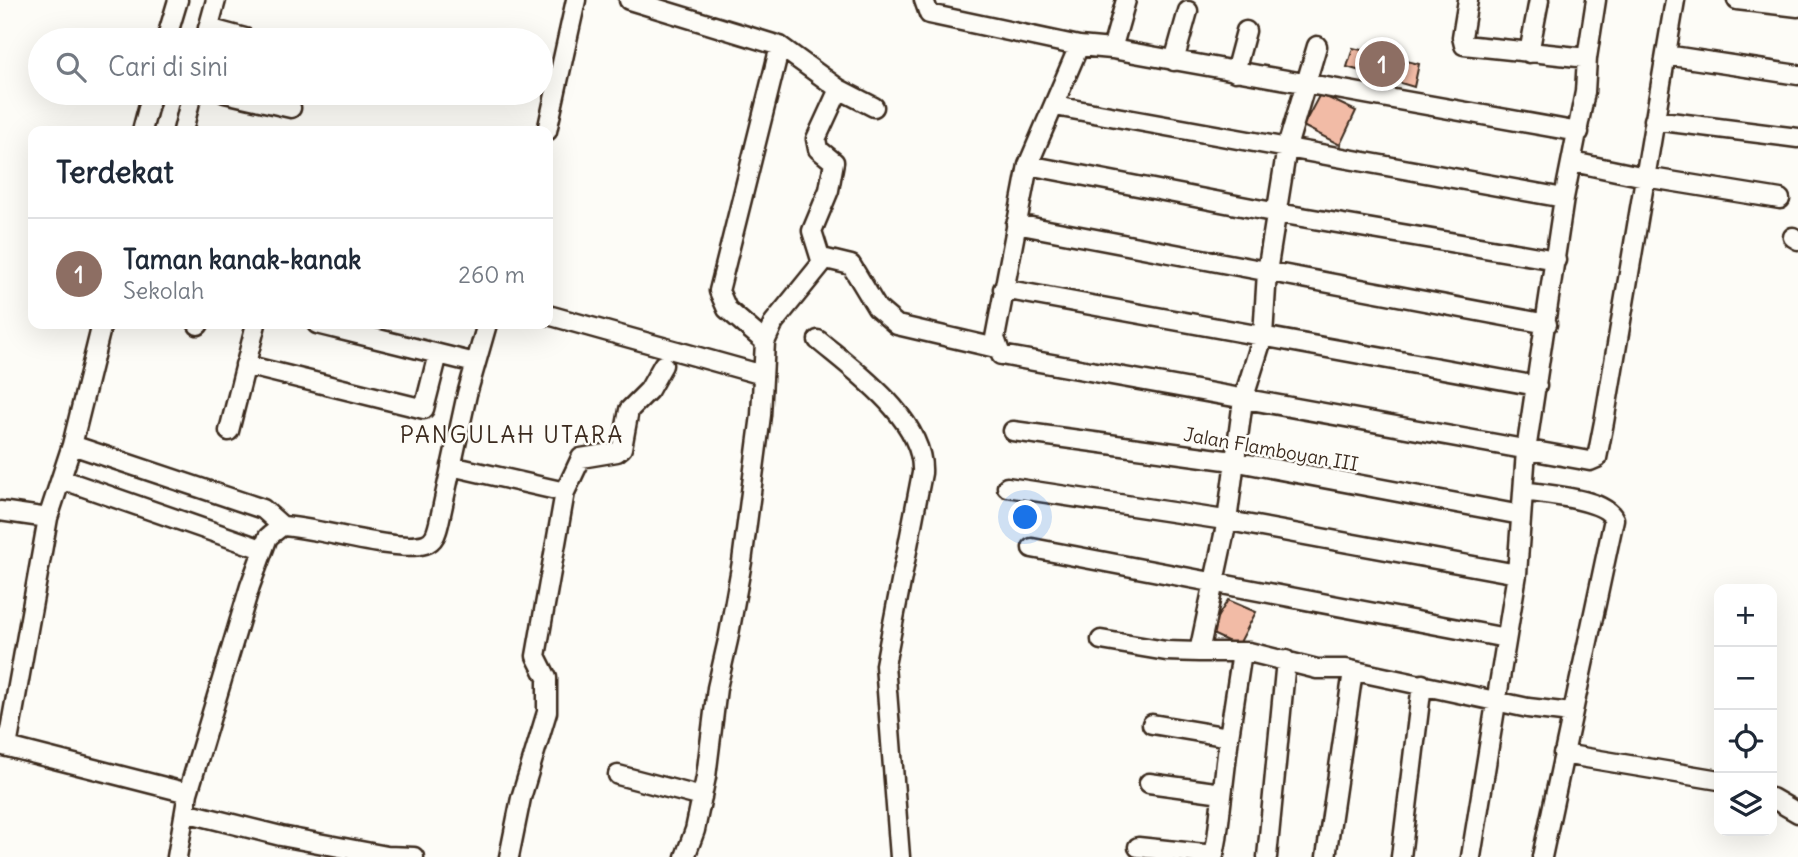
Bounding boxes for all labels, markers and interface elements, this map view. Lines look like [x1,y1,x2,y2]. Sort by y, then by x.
search box [28,28,553,105]
pin: 1 [1359,38,1405,90]
icon: search [52,48,90,86]
text: Cari di sini [108,50,228,83]
text: Terdekat [56,153,174,191]
text: Taman kanak-kanak [123,243,361,276]
text: 1 [74,260,84,289]
text: 260 m [458,260,525,289]
text: Sekolah [123,276,204,305]
district label: PANGULAH UTARA [400,420,624,449]
street label: Jalan Flamboyan III [1182,422,1360,476]
your location [1008,500,1042,534]
map controls [1714,584,1777,836]
button: + [1714,584,1777,647]
button: − [1714,647,1777,710]
button: locate [1714,710,1777,773]
button: layers [1714,773,1777,836]

